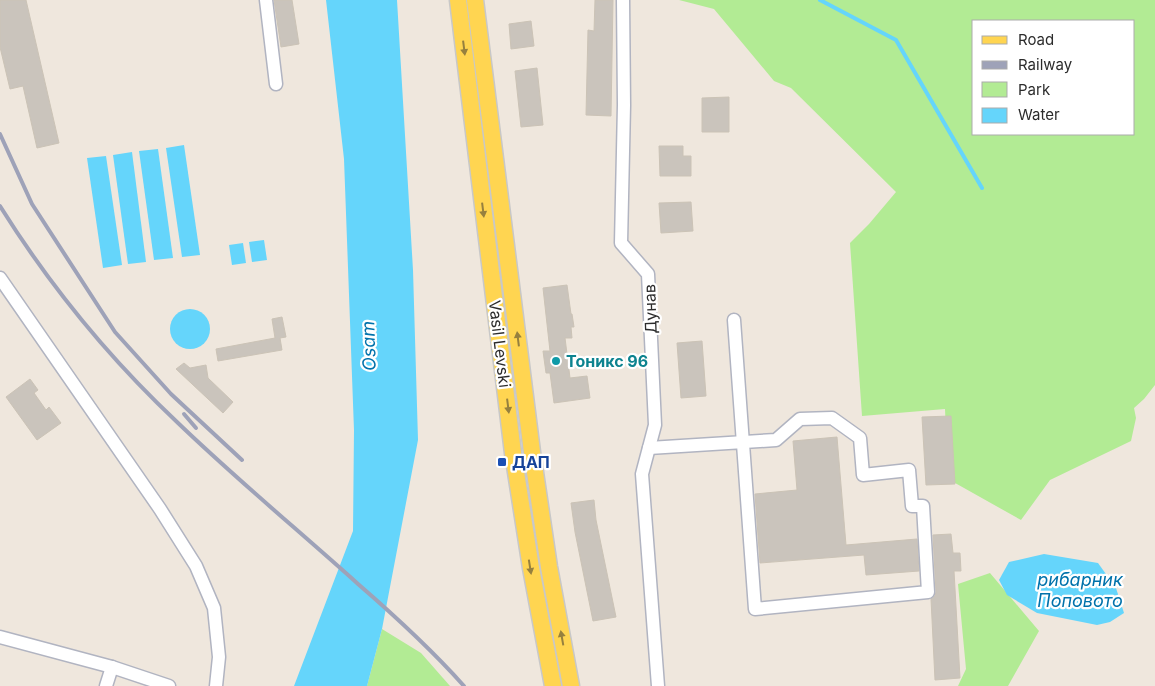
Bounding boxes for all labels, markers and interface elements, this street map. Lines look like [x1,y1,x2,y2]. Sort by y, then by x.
legend [972,20,1135,135]
text: Road [1018,30,1054,49]
one-way arrow [460,41,468,57]
text: Railway [1018,55,1073,74]
text: Park [1018,80,1051,99]
text: Water [1018,105,1060,124]
one-way arrow [480,202,488,218]
street label: Дунав [639,284,661,334]
street label: Vasil Levski [485,299,515,389]
water label: Osam [357,320,380,371]
one-way arrow [514,331,522,347]
place label: Тоникс 96 [566,351,648,371]
marker: Тоникс 96 [550,355,562,367]
one-way arrow [504,398,512,414]
place label: ДАП [512,452,550,472]
marker: ДАП [496,456,508,468]
one-way arrow [527,559,535,575]
water label: рибарник Поповото [1036,569,1124,611]
one-way arrow [557,630,565,646]

